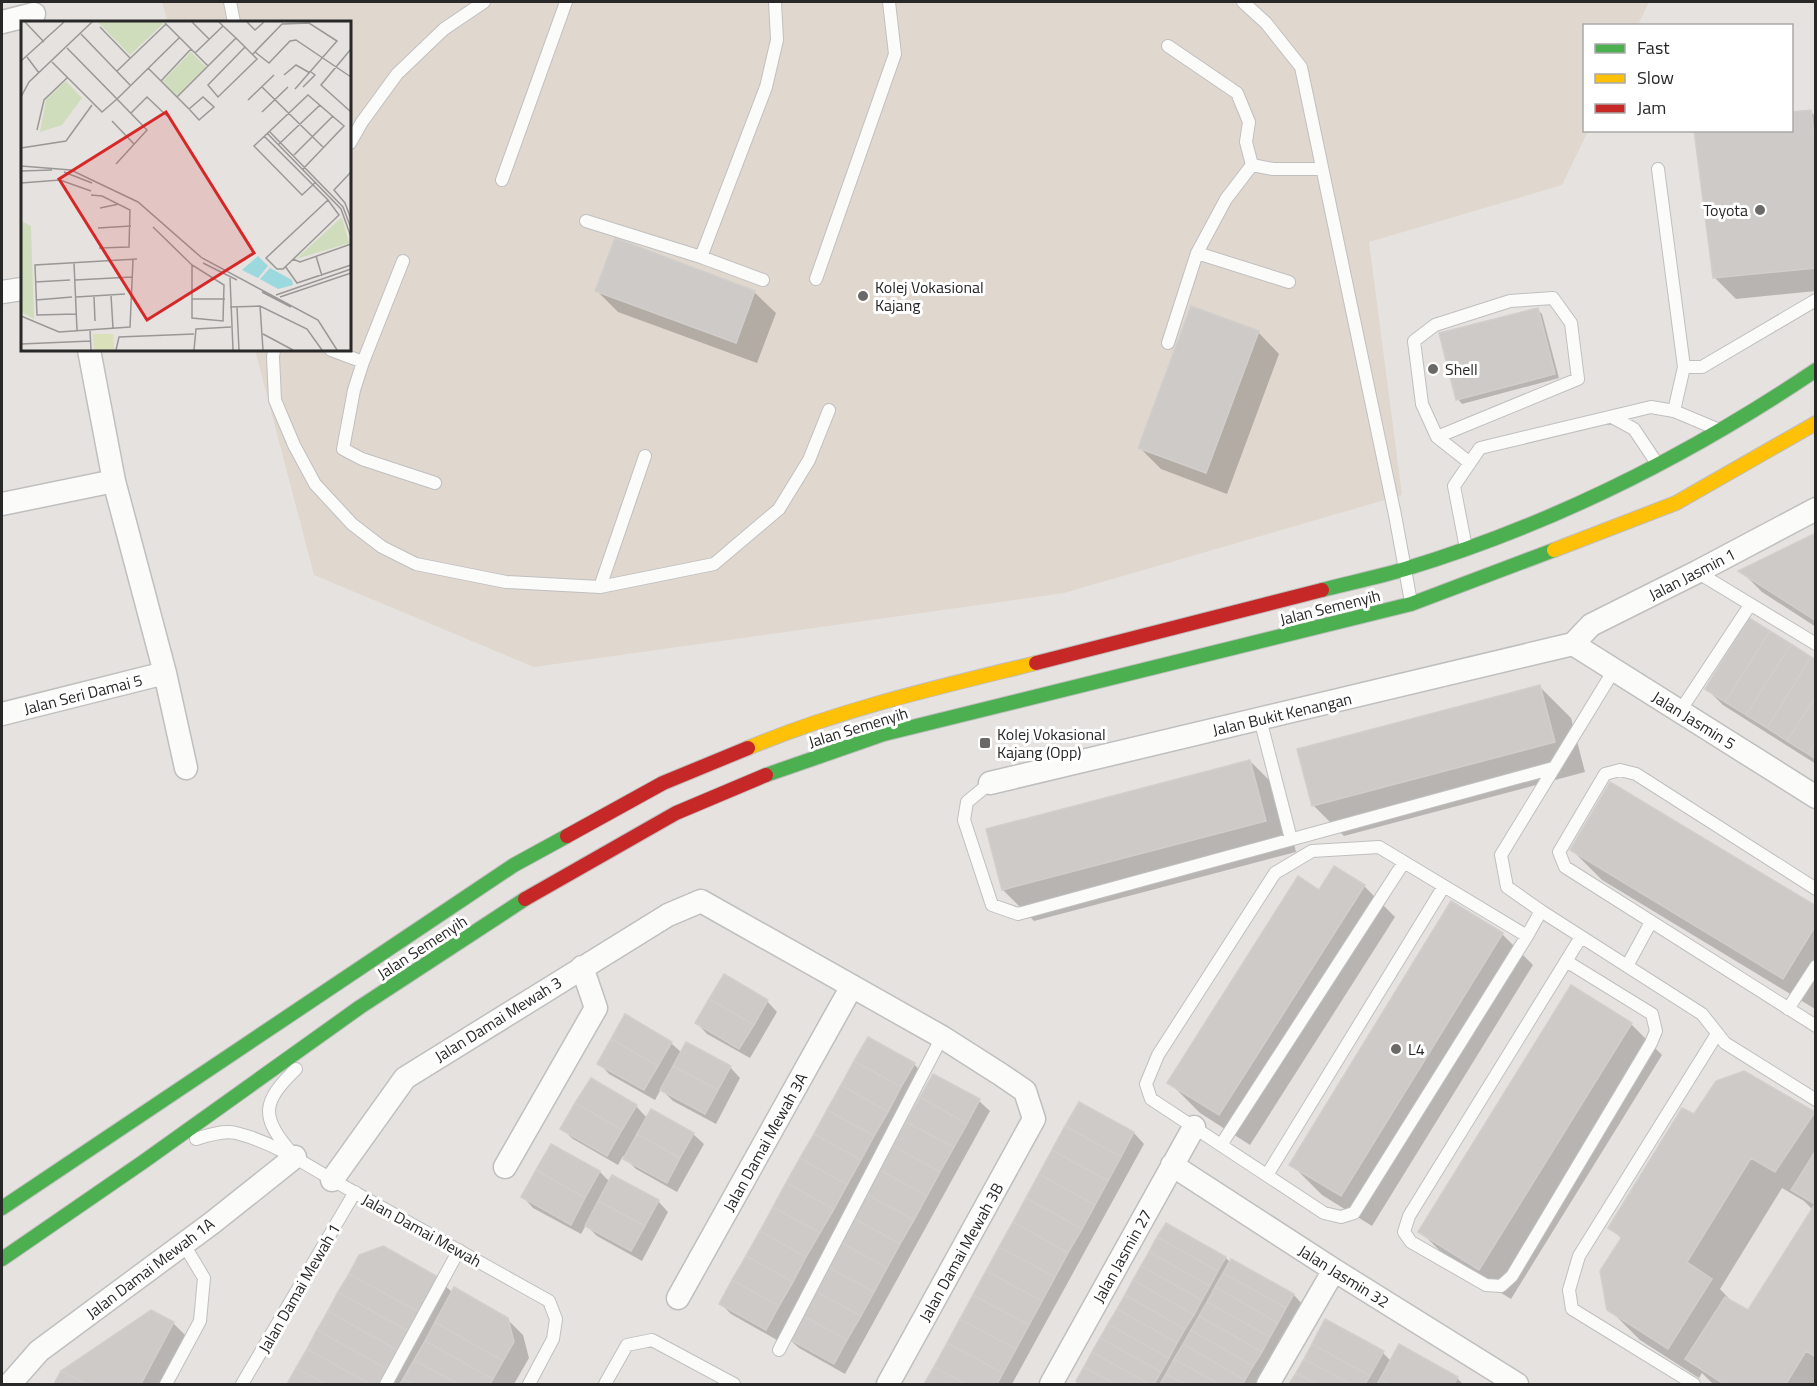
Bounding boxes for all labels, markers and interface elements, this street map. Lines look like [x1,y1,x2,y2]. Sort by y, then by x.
inset map [21,21,351,351]
legend [1583,24,1793,132]
text: Fast [1637,34,1670,61]
text: Slow [1637,64,1674,91]
text: Jam [1637,94,1666,121]
place label: Toyota [1703,198,1748,222]
marker: Toyota [1753,203,1767,217]
place label: Kolej Vokasional Kajang [875,275,984,317]
marker: Kolej Vokasional Kajang [856,289,870,303]
place label: Shell [1445,357,1478,381]
marker: Shell [1426,362,1440,376]
street label: Jalan Jasmin 1 [1644,542,1740,606]
street label: Jalan Semenyih [1277,583,1383,631]
street label: Jalan Seri Damai 5 [21,668,145,720]
street label: Jalan Jasmin 5 [1648,685,1740,755]
street label: Jalan Bukit Kenangan [1210,686,1354,742]
street label: Jalan Semenyih [805,700,911,754]
place label: Kolej Vokasional Kajang (Opp) [997,722,1106,764]
marker: Kolej Vokasional Kajang (Opp) [978,736,992,750]
street label: Jalan Semenyih [372,909,472,985]
street label: Jalan Damai Mewah 3 [430,970,566,1068]
place label: L4 [1408,1037,1425,1061]
marker: L4 [1389,1042,1403,1056]
street label: Jalan Damai Mewah 3A [717,1068,813,1216]
street label: Jalan Damai Mewah 3B [913,1178,1009,1326]
street label: Jalan Damai Mewah [358,1187,486,1273]
street label: Jalan Jasmin 27 [1086,1205,1158,1307]
street label: Jalan Damai Mewah 1A [81,1211,220,1324]
street label: Jalan Damai Mewah 1 [252,1219,346,1357]
street label: Jalan Jasmin 32 [1294,1238,1394,1314]

